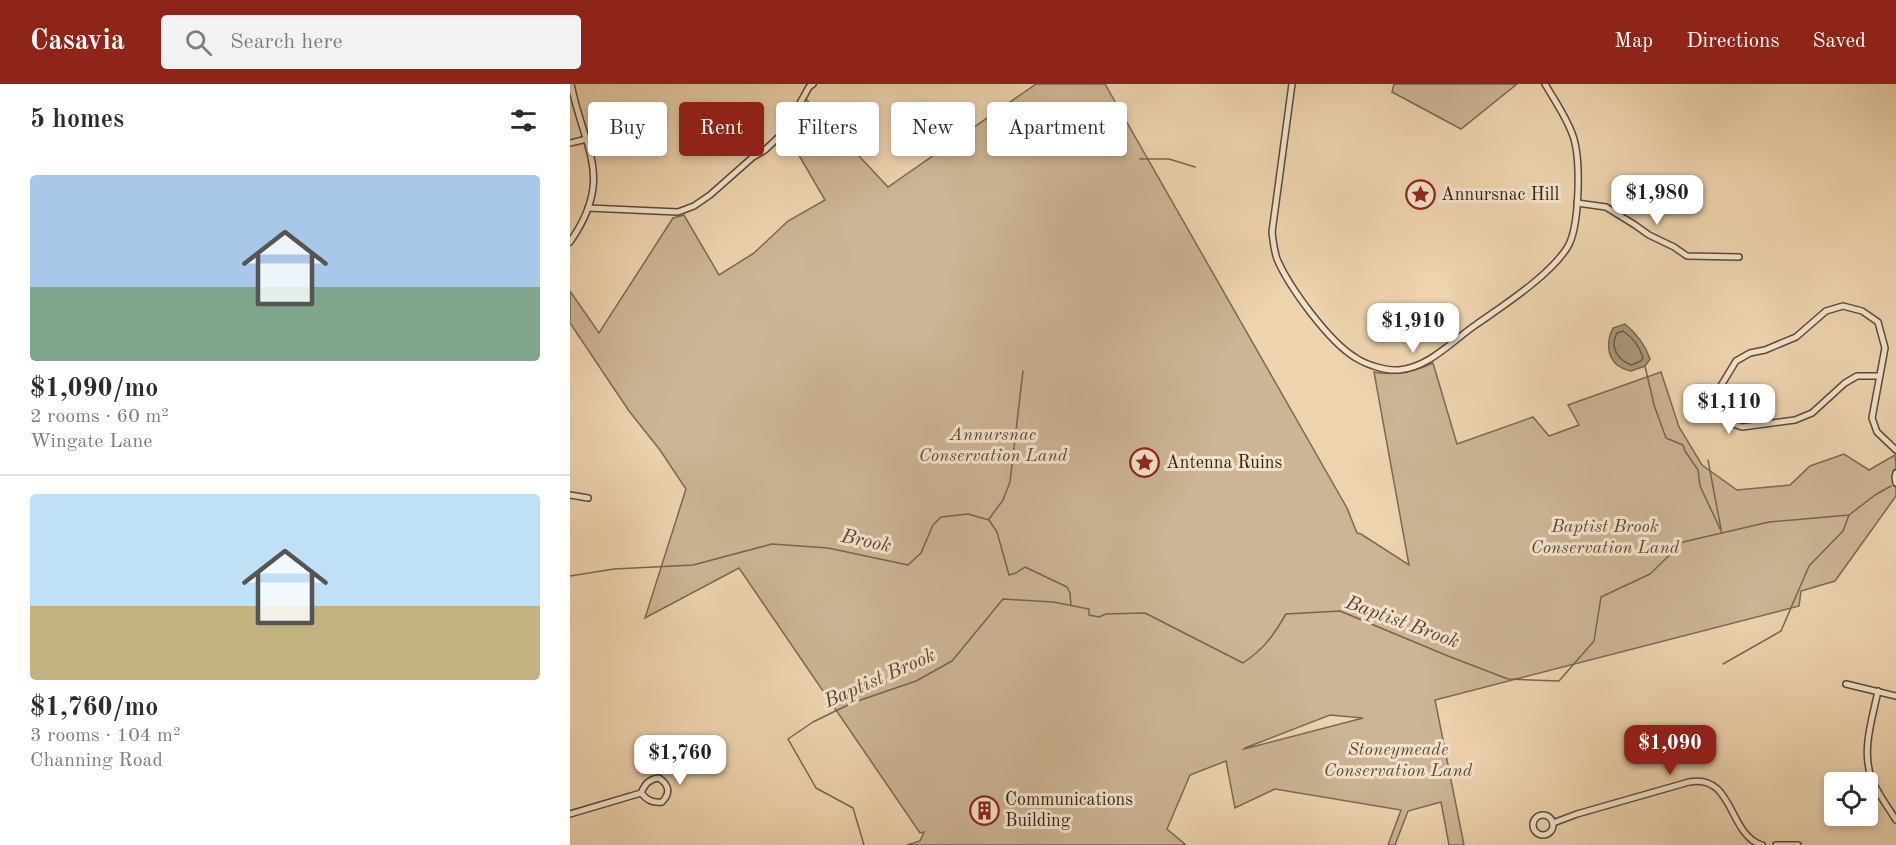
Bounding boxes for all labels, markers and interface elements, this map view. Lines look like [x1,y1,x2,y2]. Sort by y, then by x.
search box [161,15,581,69]
icon: search [182,26,215,59]
text: Casavia [30,28,125,56]
text: Search here [230,31,343,53]
text: Map [1614,31,1653,52]
text: Directions [1686,31,1780,52]
text: Saved [1813,31,1866,52]
chip: Buy [588,102,667,156]
chip: Rent [679,102,764,156]
chip: Filters [776,102,879,156]
chip: New [891,102,975,156]
chip: Apartment [987,102,1127,156]
icon: filters [507,104,540,137]
text: 5 homes [30,107,124,133]
pin: $1,980 [1608,175,1706,226]
place icon: Annursnac Hill [1404,179,1436,211]
text: $1,980 [1625,184,1689,204]
place label: Annursnac Hill [1441,186,1559,204]
icon: home [231,214,339,322]
pin: $1,910 [1364,303,1462,354]
text: $1,910 [1381,312,1445,332]
text: $1,090/mo [30,376,158,402]
pin: $1,110 [1680,384,1778,435]
text: $1,110 [1697,393,1761,413]
text: 2 rooms · 60 m² [30,407,169,427]
park label: Annursnac Conservation Land [919,426,1068,465]
text: Wingate Lane [30,432,152,452]
place icon: Antenna Ruins [1129,447,1161,479]
place label: Antenna Ruins [1166,454,1283,472]
park label: Baptist Brook Conservation Land [1531,518,1680,557]
water label: Brook [838,527,893,557]
icon: home [231,533,339,641]
water label: Baptist Brook [1342,593,1462,653]
water label: Baptist Brook [820,645,939,713]
text: $1,760/mo [30,695,158,721]
pin: $1,090 [1621,725,1719,776]
text: 3 rooms · 104 m² [30,726,180,746]
text: $1,090 [1638,734,1702,754]
pin: $1,760 [631,735,729,786]
park label: Stoneymeade Conservation Land [1324,741,1473,780]
text: $1,760 [648,744,712,764]
text: Channing Road [30,751,163,771]
map controls [1824,772,1878,826]
button: locate [1824,772,1878,826]
place label: Communications Building [1005,791,1133,830]
building icon: Communications Building [968,794,1000,826]

